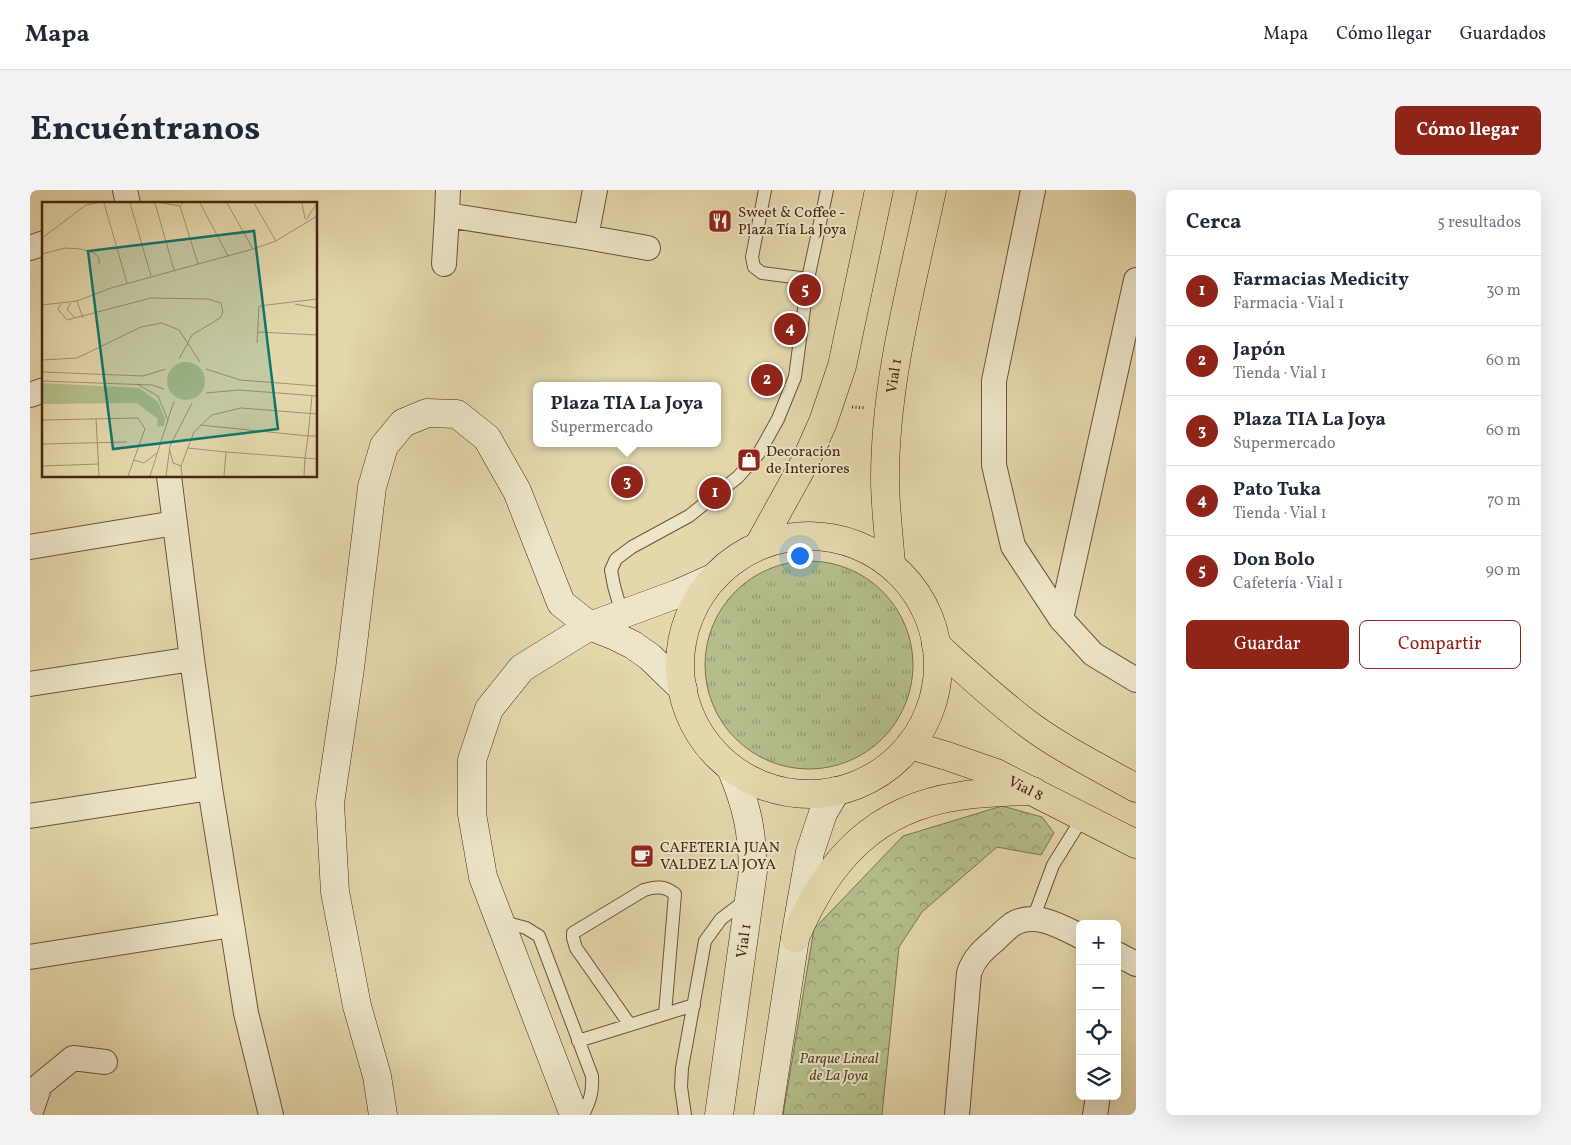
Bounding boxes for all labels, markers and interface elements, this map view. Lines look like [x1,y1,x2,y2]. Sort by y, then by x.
text: Mapa [25,18,90,52]
text: Mapa [1263,22,1308,47]
text: Cómo llegar [1336,22,1432,47]
text: Guardados [1460,22,1546,47]
text: Encuéntranos [30,106,260,154]
button: Cómo llegar [1395,106,1541,155]
inset map [42,202,318,478]
place label: Sweet & Coffee - Plaza Tía La Joya [738,203,847,241]
restaurant icon: Sweet & Coffee - Plaza Tía La Joya [707,208,733,234]
text: Cerca [1186,208,1241,237]
text: 5 resultados [1437,212,1521,234]
text: Farmacias Medicity [1233,267,1409,293]
pin: 5 [789,271,821,309]
text: 1 [1199,280,1205,302]
text: 30 m [1486,280,1521,302]
text: Farmacia · Vial 1 [1233,293,1344,315]
pin: 4 [774,310,806,348]
text: Japón [1233,337,1286,363]
text: 2 [1198,350,1206,372]
text: 60 m [1486,350,1521,372]
street label: Vial 1 [882,357,908,395]
pin: 2 [751,361,783,399]
text: Tienda · Vial 1 [1233,363,1327,385]
popup [533,382,721,447]
text: Plaza TIA La Joya [551,391,704,417]
text: Plaza TIA La Joya [1233,407,1386,433]
text: Supermercado [551,417,653,439]
text: 3 [1198,420,1206,442]
text: 60 m [1486,420,1521,442]
text: Supermercado [1233,433,1335,455]
place label: Decoración de Interiores [766,442,850,480]
shop icon: Decoración de Interiores [736,447,762,473]
pin: 3 [611,463,643,501]
pin: 1 [699,474,731,512]
text: Pato Tuka [1233,477,1321,503]
text: 4 [1197,490,1207,512]
text: 70 m [1487,490,1521,512]
text: Tienda · Vial 1 [1233,503,1327,525]
your location [787,543,813,569]
text: Don Bolo [1233,547,1315,573]
text: 5 [1198,560,1206,582]
text: 90 m [1485,560,1521,582]
text: Cafetería · Vial 1 [1233,573,1343,595]
button: Guardar [1186,620,1349,669]
button: Compartir [1359,620,1521,669]
street label: Vial 8 [1004,772,1046,807]
place label: CAFETERIA JUAN VALDEZ LA JOYA [660,838,780,876]
cafe icon: CAFETERIA JUAN VALDEZ LA JOYA [629,843,655,869]
map controls [1076,920,1121,1100]
button: + [1076,920,1121,965]
street label: Vial 1 [732,922,758,960]
button: − [1076,965,1121,1010]
button: locate [1076,1010,1121,1055]
park label: Parque Lineal de La Joya [799,1049,879,1087]
button: layers [1076,1055,1121,1100]

